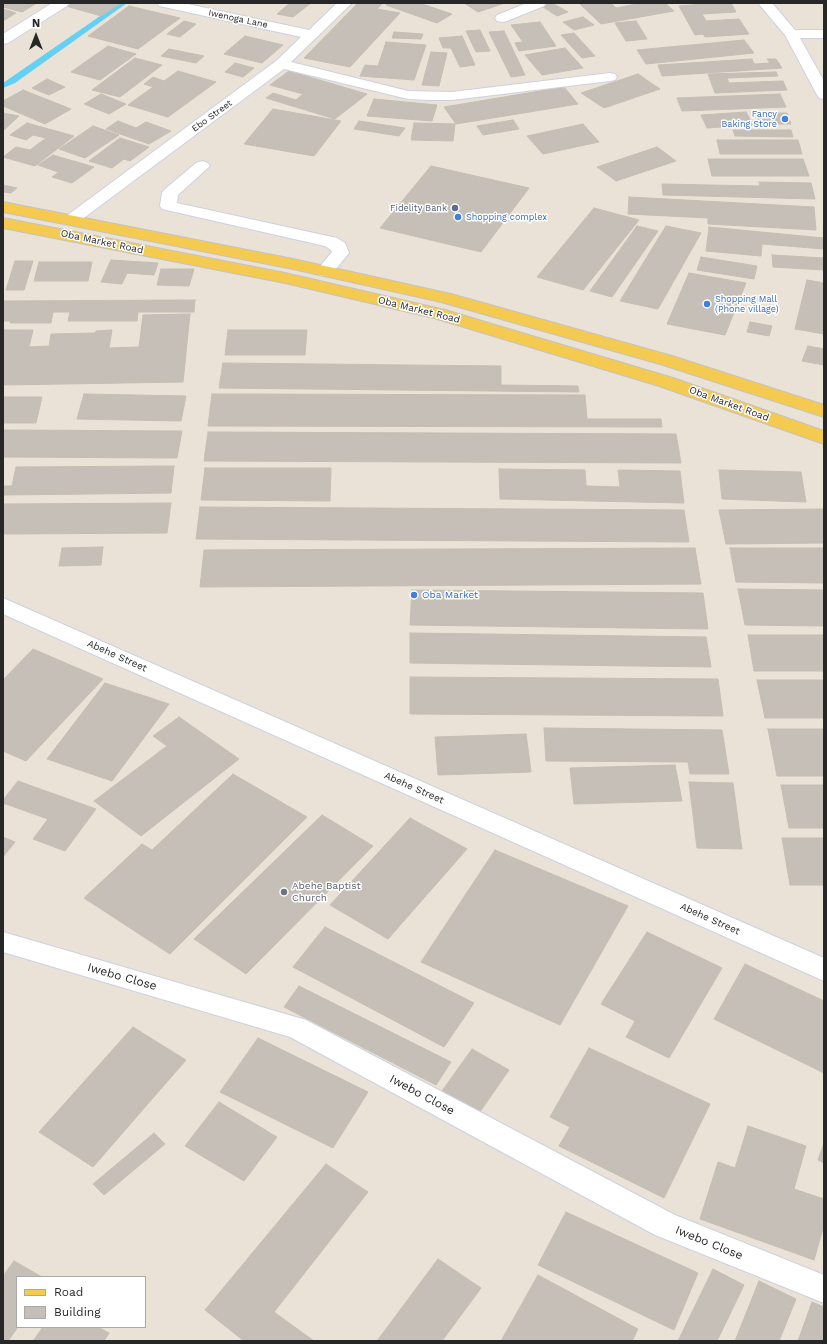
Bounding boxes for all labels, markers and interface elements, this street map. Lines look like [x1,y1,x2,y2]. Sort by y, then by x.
street label: Iwenoga Lane [207,7,269,31]
north arrow [16,16,56,56]
text: N [32,17,40,30]
street label: Ebo Street [190,98,234,134]
place label: Fancy Baking Store [721,109,777,130]
marker: Fancy Baking Store [780,114,790,124]
place label: Fidelity Bank [390,203,447,213]
marker: Fidelity Bank [450,203,460,213]
marker: Shopping complex [453,212,463,222]
place label: Shopping complex [466,212,547,222]
street label: Oba Market Road [60,227,144,257]
street label: Oba Market Road [377,294,461,326]
place label: Shopping Mall (Phone village) [715,294,779,315]
marker: Shopping Mall (Phone village) [702,299,712,309]
street label: Oba Market Road [687,384,771,424]
place label: Oba Market [422,589,478,601]
marker: Oba Market [409,590,419,600]
street label: Abehe Street [85,637,149,675]
street label: Abehe Street [382,769,446,807]
place label: Abehe Baptist Church [292,880,361,904]
marker: Abehe Baptist Church [279,887,289,897]
street label: Abehe Street [678,900,742,938]
street label: Iwebo Close [86,960,158,994]
street label: Iwebo Close [387,1072,457,1118]
street label: Iwebo Close [673,1223,745,1263]
legend [16,1276,146,1328]
text: Road [54,1285,83,1299]
text: Building [54,1305,101,1319]

